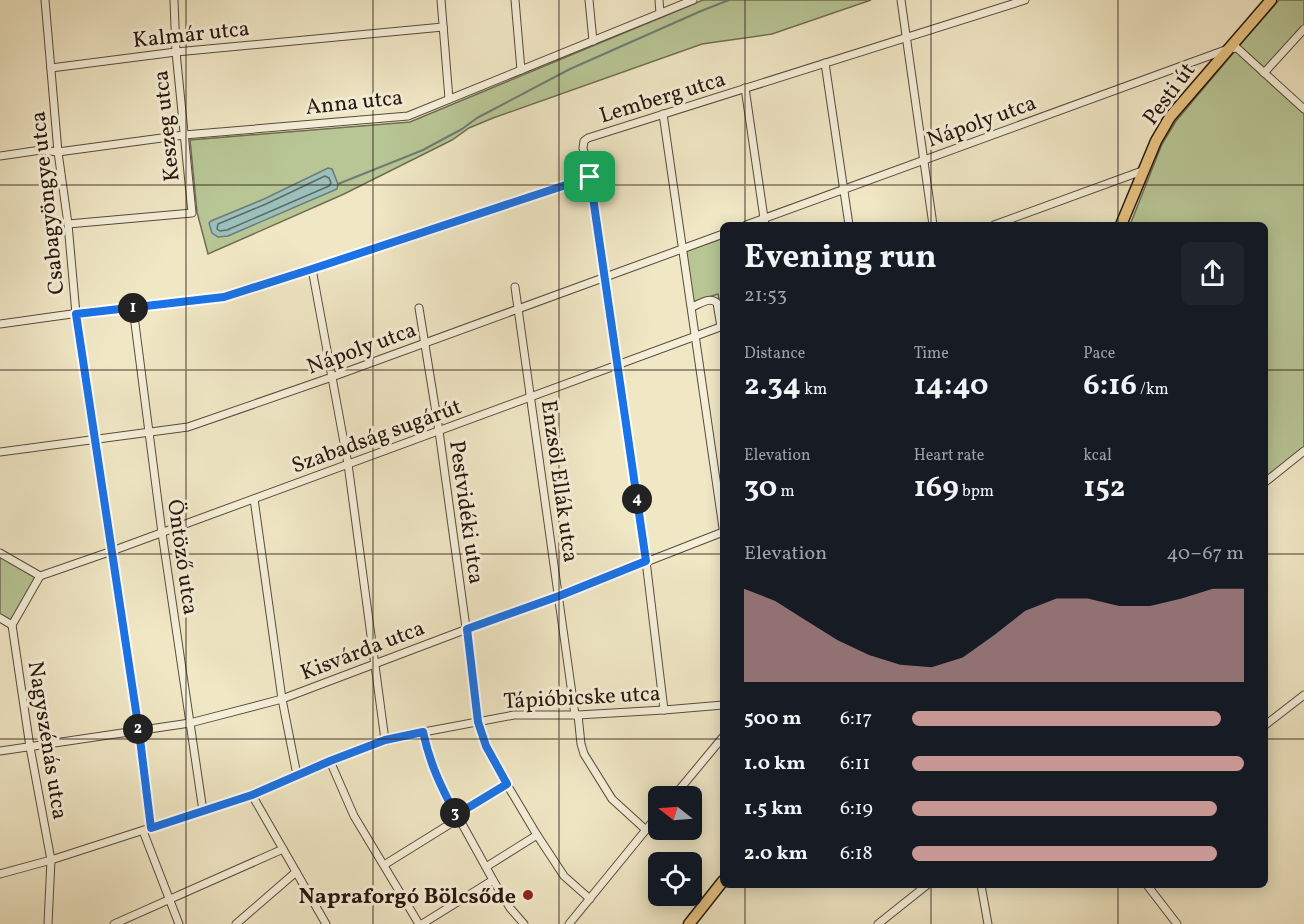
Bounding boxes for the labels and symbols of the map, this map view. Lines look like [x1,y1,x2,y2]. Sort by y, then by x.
street label: Kalmár utca [131,14,251,57]
street label: Pesti út [1136,57,1204,132]
street label: Lemberg utca [596,65,730,132]
street label: Keszeg utca [146,69,189,183]
street label: Anna utca [304,83,405,124]
street label: Nápoly utca [923,88,1041,156]
street label: Csabagyöngye utca [23,110,74,296]
pin [564,151,615,202]
pin: 1 [118,293,148,323]
street label: Nápoly utca [303,315,421,383]
street label: Szabadság sugárút [287,392,466,483]
street label: Enzsöl Ellák utca [532,398,585,565]
street label: Pestvidéki utca [440,439,491,586]
pin: 4 [622,484,652,514]
street label: Öntöző utca [158,498,205,617]
street label: Kisvárda utca [296,613,430,689]
street label: Nagyszénás utca [19,659,74,822]
street label: Tápióbicske utca [503,679,662,718]
pin: 2 [123,714,153,744]
north arrow [648,786,702,840]
pin: 3 [440,798,470,828]
place label: Napraforgó Bölcsőde [299,882,516,913]
marker: Napraforgó Bölcsőde [521,888,535,902]

